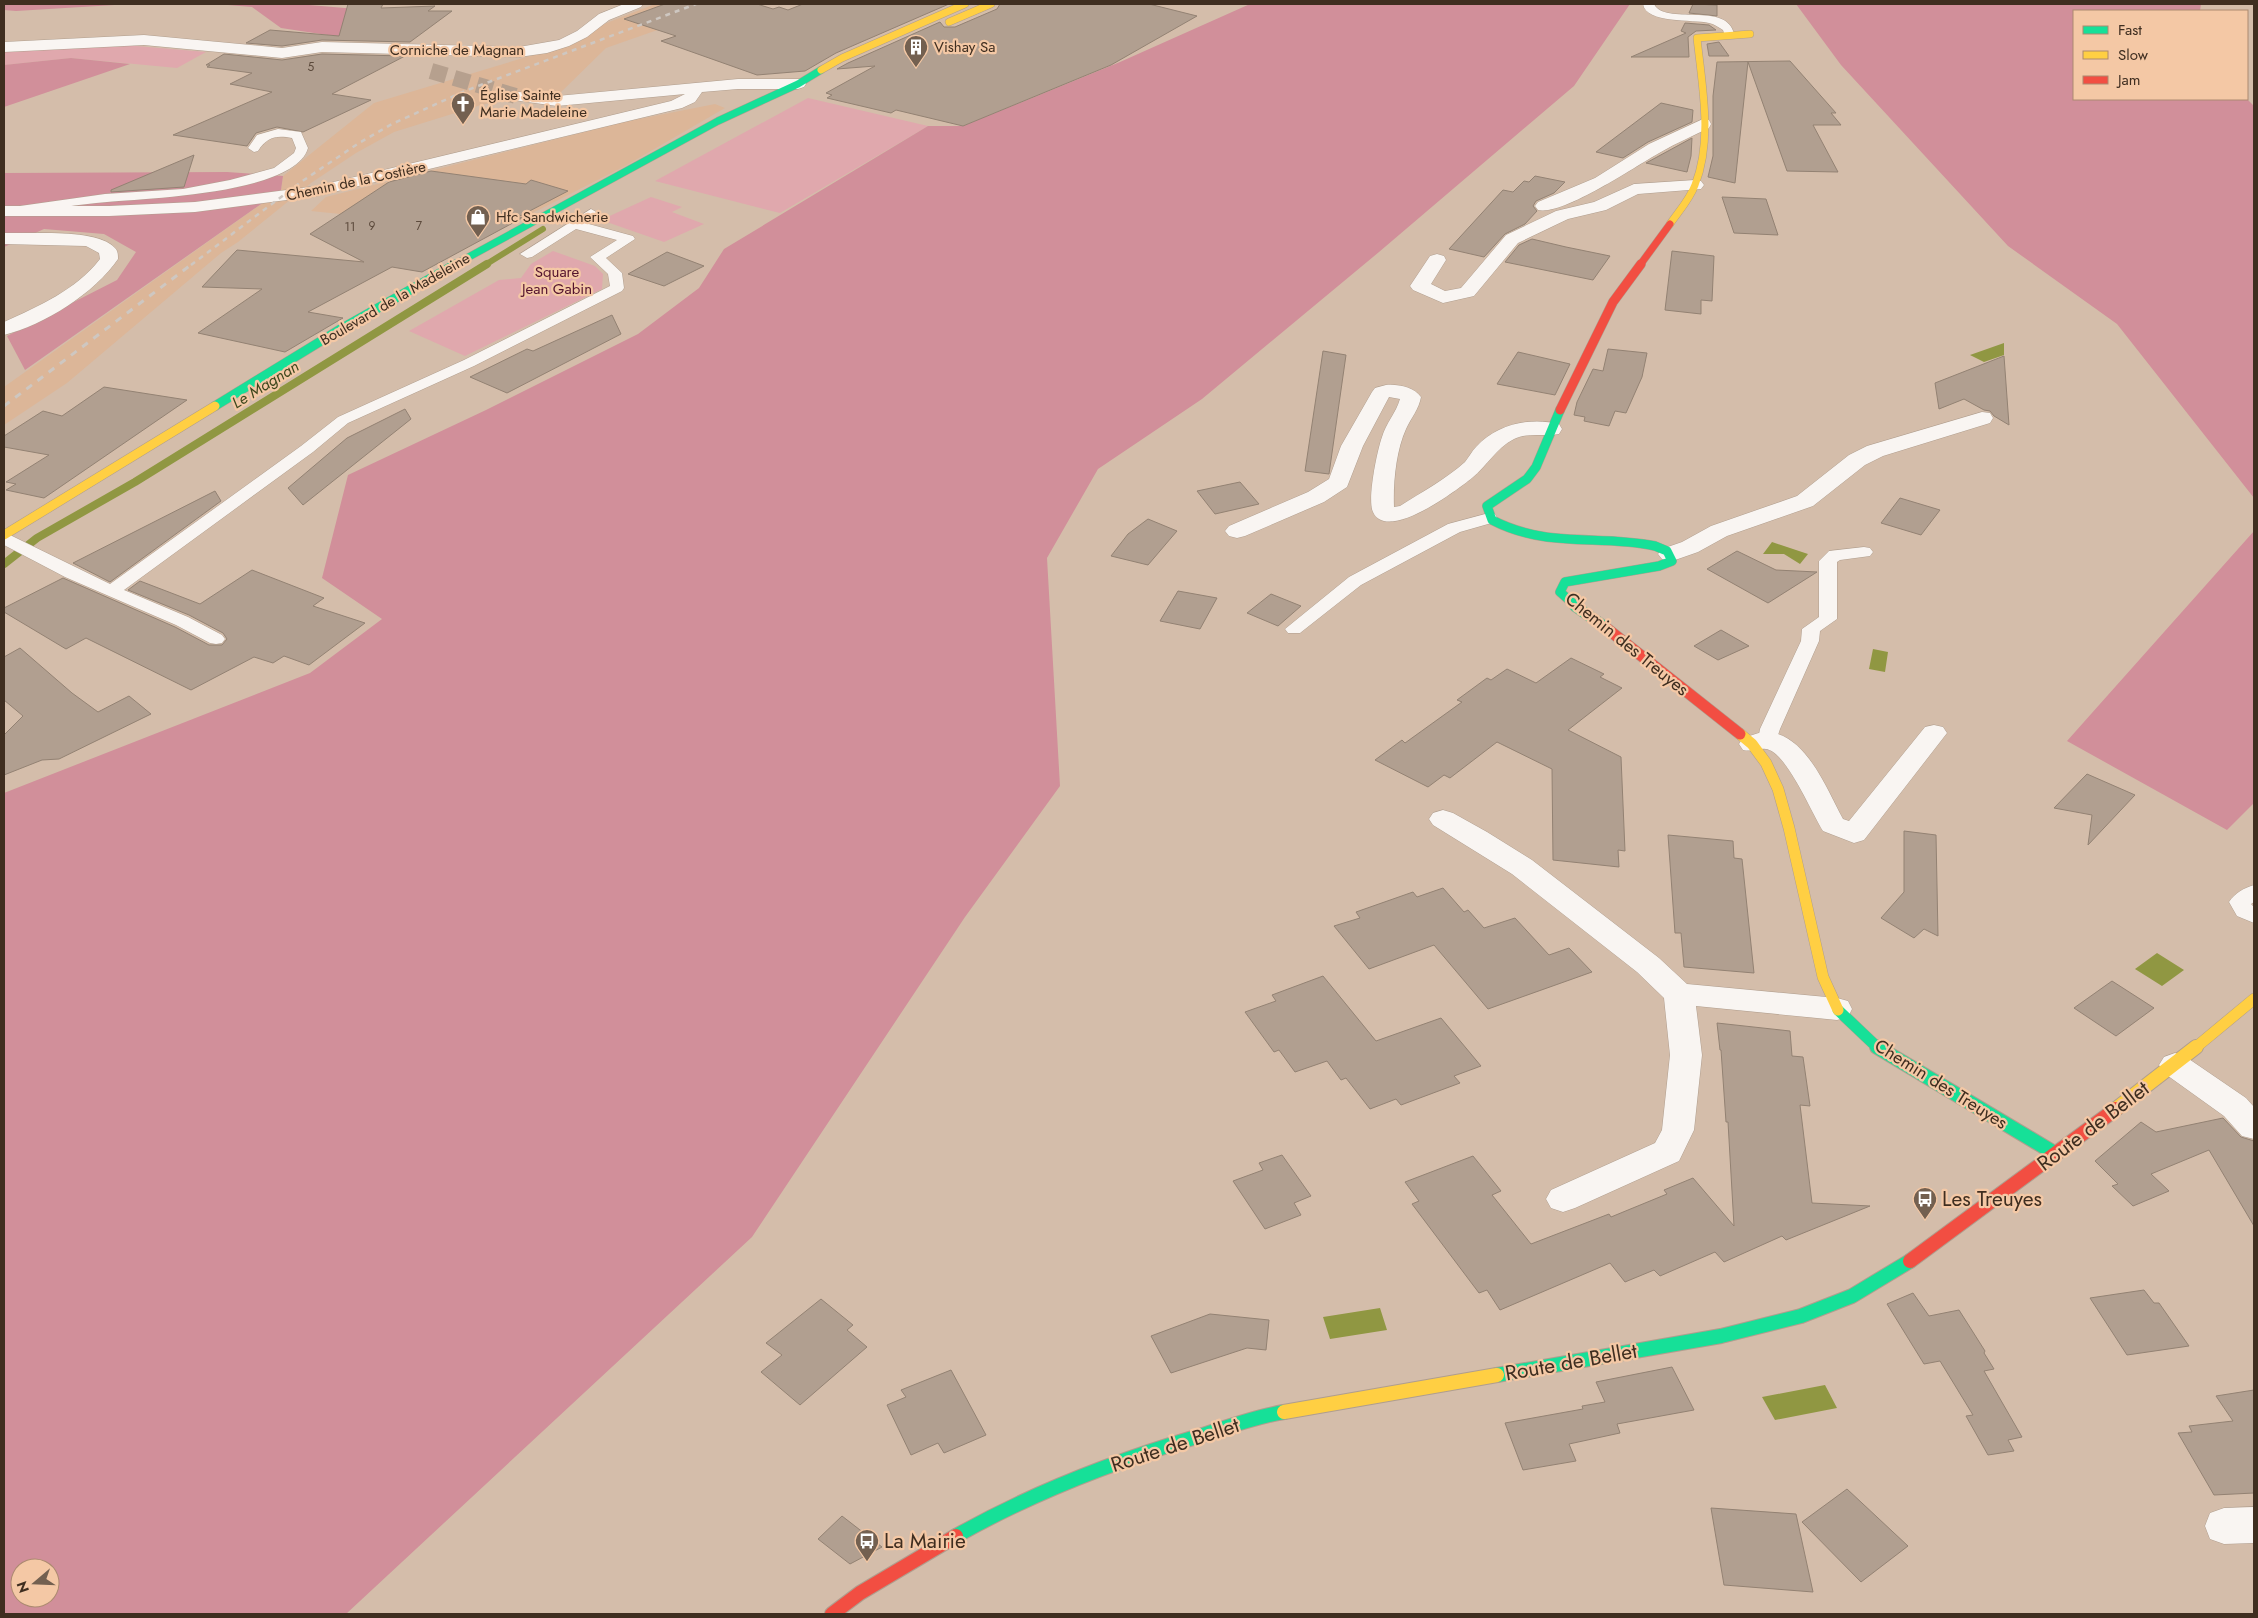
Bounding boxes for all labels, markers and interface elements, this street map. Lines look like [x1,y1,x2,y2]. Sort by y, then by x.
legend [2073,10,2248,100]
text: Fast [2118,19,2142,41]
building icon: Vishay Sa [903,34,929,68]
place label: Vishay Sa [934,36,995,58]
street label: Corniche de Magnan [390,39,524,61]
text: Slow [2118,44,2149,66]
house number: 5 [308,58,315,76]
text: Jam [2116,69,2141,91]
place label: Église Sainte Marie Madeleine [480,84,587,123]
church icon: Église Sainte Marie Madeleine [450,91,476,125]
street label: Chemin de la Costière [284,155,428,207]
shop icon: Hfc Sandwicherie [465,204,491,238]
place label: Hfc Sandwicherie [496,206,608,228]
house number: 9 [369,217,376,235]
house number: 7 [416,217,423,235]
house number: 11 [345,218,355,236]
street label: Boulevard de la Madeleine [316,247,474,351]
park label: Square Jean Gabin [520,261,592,300]
water label: Le Magnan [227,355,303,414]
street label: Chemin des Treuyes [1560,586,1694,702]
street label: Chemin des Treuyes [1869,1033,2013,1135]
street label: Route de Bellet [2031,1074,2155,1178]
place label: Les Treuyes [1942,1184,2042,1214]
bus stop icon: Les Treuyes [1912,1186,1938,1220]
street label: Route de Bellet [1503,1336,1639,1388]
street label: Route de Bellet [1107,1410,1243,1480]
place label: La Mairie [884,1526,966,1556]
bus stop icon: La Mairie [854,1528,880,1562]
north arrow [10,1558,60,1608]
text: N [11,1579,34,1596]

